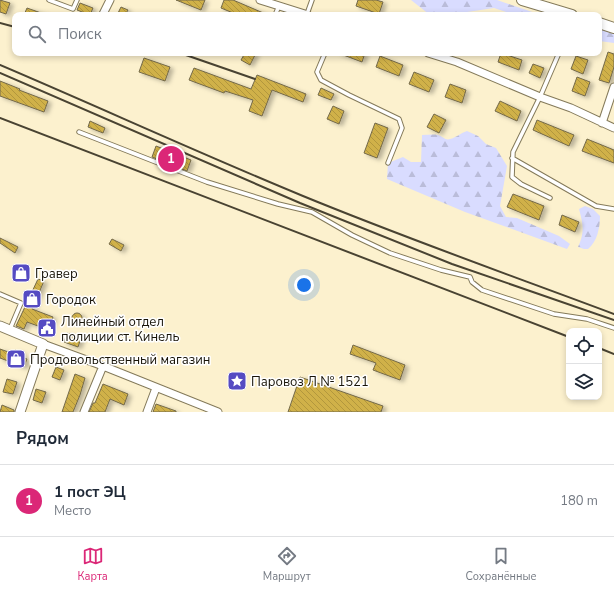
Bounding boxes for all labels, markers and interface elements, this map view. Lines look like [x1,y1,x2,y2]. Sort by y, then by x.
search box [12,12,602,56]
icon: search [26,23,48,45]
text: Поиск [58,24,102,44]
pin: 1 [158,144,184,174]
shop icon: Гравер [10,262,32,284]
place label: Гравер [35,265,78,283]
your location [294,275,314,295]
shop icon: Городок [21,288,43,310]
place label: Городок [46,291,96,309]
place label: Линейный отдел полиции ст. Кинель [61,313,180,346]
public building icon: Линейный отдел полиции ст. Кинель [36,317,58,339]
map controls [566,328,602,400]
button: locate [566,328,602,364]
shop icon: Продовольственный магазин [5,348,27,370]
place label: Продовольственный магазин [30,351,210,369]
button: layers [566,364,602,400]
place icon: Паровоз Л № 1521 [226,370,248,392]
place label: Паровоз Л № 1521 [251,373,369,391]
text: Рядом [16,427,69,450]
text: 1 пост ЭЦ [54,482,126,502]
text: 1 [25,492,33,510]
text: 180 m [560,492,598,510]
text: Место [54,502,91,520]
tab: Карта [77,545,108,584]
tab: Маршрут [263,545,311,584]
tab: Сохранённые [465,545,537,584]

